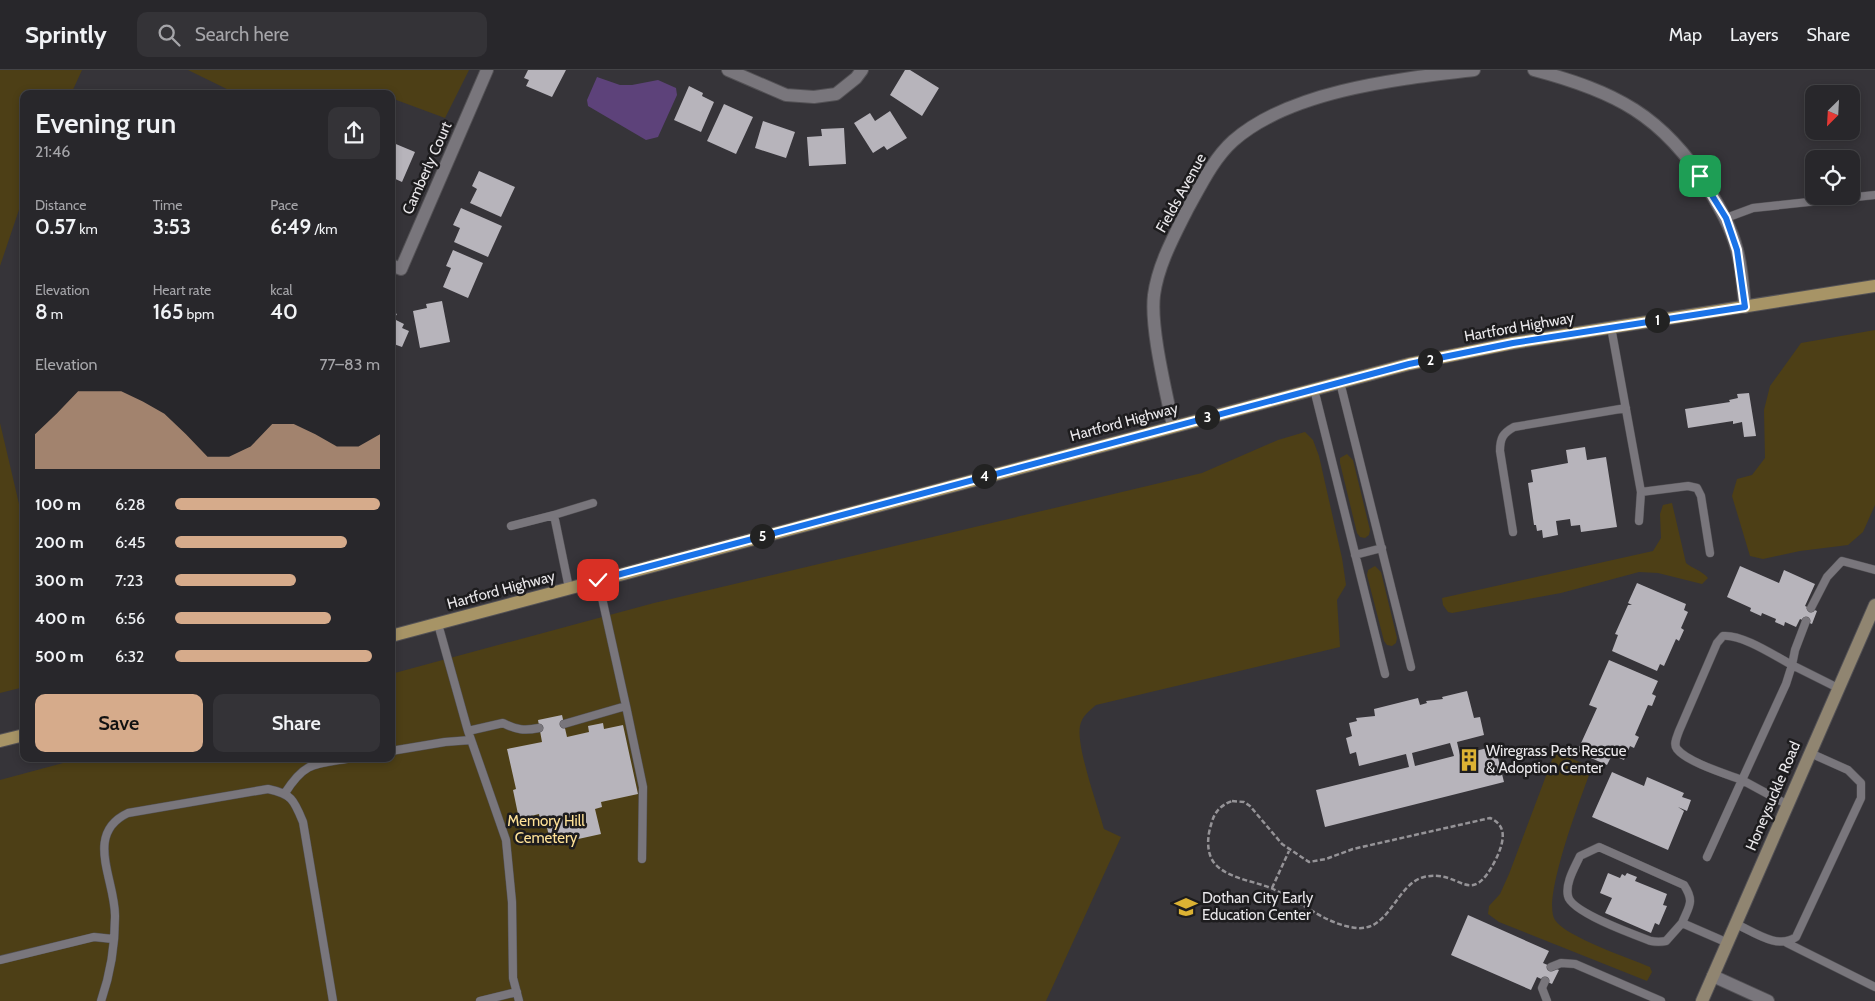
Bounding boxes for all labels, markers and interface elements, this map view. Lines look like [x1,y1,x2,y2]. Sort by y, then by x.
search box [137,12,487,57]
text: Sprintly [25,20,107,49]
icon: search [155,21,183,49]
text: Search here [195,23,289,46]
text: Map [1669,24,1702,46]
text: Layers [1730,24,1779,46]
text: Share [1807,24,1850,46]
north arrow [1805,85,1860,140]
map controls [1805,85,1860,205]
text: Evening run [35,106,176,140]
button: share [328,107,380,159]
street label: Camberly Court [399,119,455,217]
text: 21:46 [35,142,70,161]
street label: Fields Avenue [1152,150,1210,236]
button: locate [1805,150,1860,205]
pin [1679,155,1721,197]
icon: arrive [1686,162,1714,190]
text: Distance [35,196,87,214]
text: Time [153,196,182,214]
text: Pace [270,196,298,214]
text: 0.57 [35,214,76,239]
text: 3:53 [153,214,191,239]
text: 6:49 [270,214,311,239]
text: km [76,220,98,238]
text: /km [311,220,338,238]
text: Elevation [35,281,90,299]
text: Heart rate [153,281,211,299]
text: kcal [270,281,293,299]
text: 8 [35,299,48,324]
text: 165 [153,299,183,324]
text: 40 [270,299,298,324]
text: m [48,305,63,323]
text: bpm [183,305,214,323]
street label: Hartford Highway [1463,308,1576,346]
pin: 1 [1644,308,1670,332]
text: 1 [1655,311,1660,329]
pin: 2 [1418,348,1442,372]
text: 2 [1427,351,1434,369]
text: Elevation [35,355,98,374]
text: 77–83 m [319,355,380,374]
street label: Hartford Highway [1068,399,1180,445]
pin: 3 [1194,404,1220,430]
text: 3 [1204,408,1211,426]
pin: 4 [972,464,996,488]
text: 4 [980,467,989,485]
text: 100 m [35,495,81,514]
text: 6:28 [115,495,146,514]
pin: 5 [750,524,774,548]
text: 5 [759,527,766,545]
text: 200 m [35,533,84,552]
text: 6:45 [115,533,145,552]
pin [577,559,619,601]
icon: check [584,566,612,594]
street label: Hartford Highway [445,567,557,613]
text: 300 m [35,571,84,590]
text: 7:23 [115,571,143,590]
text: 400 m [35,609,85,628]
text: 6:56 [115,609,145,628]
text: 500 m [35,647,84,666]
text: 6:32 [115,647,144,666]
button: Save [35,694,203,752]
button: Share [213,694,380,752]
street label: Honeysuckle Road [1742,739,1804,853]
place label: Wiregrass Pets Rescue & Adoption Center [1486,742,1627,777]
building icon: Wiregrass Pets Rescue & Adoption Center [1456,747,1482,773]
park label: Memory Hill Cemetery [507,812,585,847]
place label: Dothan City Early Education Center [1202,889,1314,924]
school or university icon: Dothan City Early Education Center [1173,894,1199,920]

